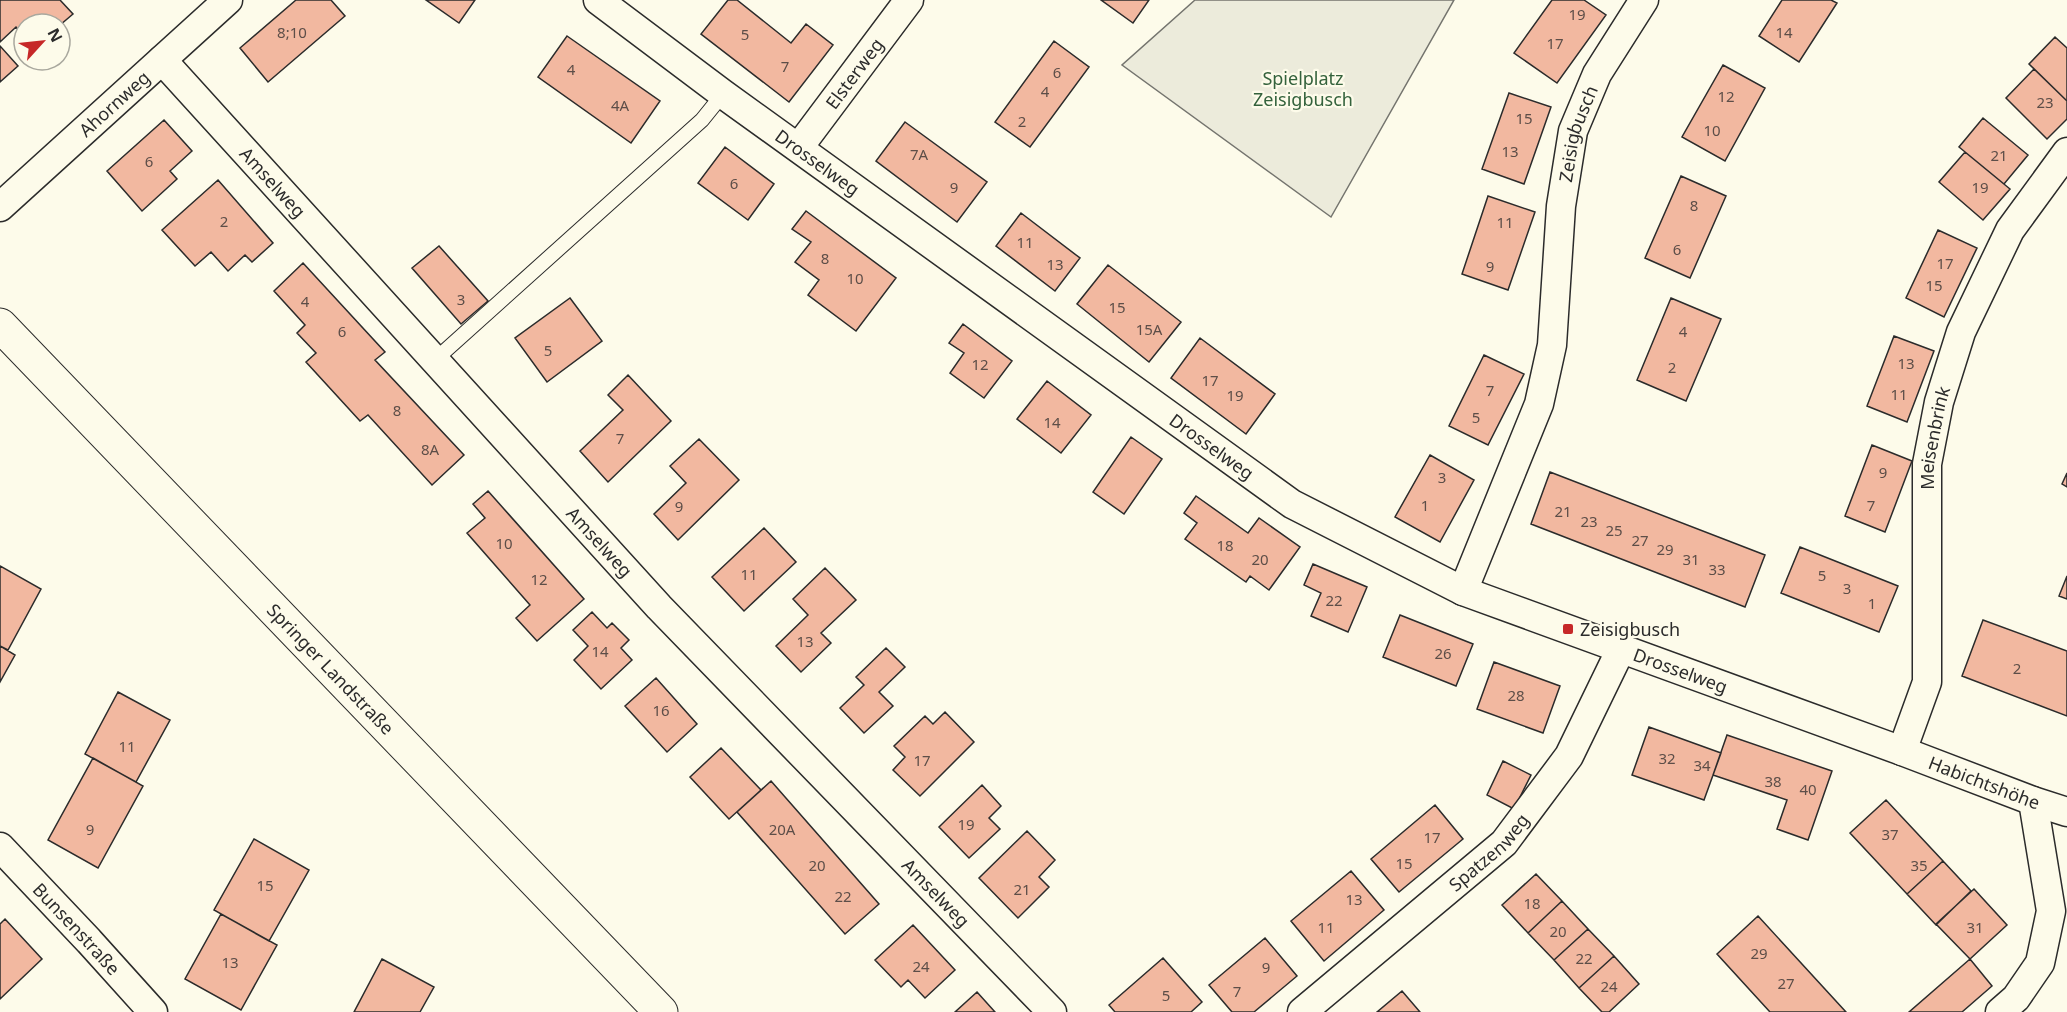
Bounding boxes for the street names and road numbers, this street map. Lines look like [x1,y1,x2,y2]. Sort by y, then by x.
street label: Elsterweg [820,33,889,114]
street label: Ahornweg [74,65,154,142]
street label: Zeisigbusch [1553,82,1603,184]
street label: Drosselweg [771,124,865,201]
street label: Amselweg [235,142,311,222]
street label: Meisenbrink [1915,383,1955,490]
street label: Drosselweg [1165,408,1259,485]
street label: Amselweg [562,501,638,582]
street label: Springer Landstraße [262,598,399,739]
street label: Drosselweg [1630,642,1731,698]
street label: Habichtshöhe [1925,750,2043,814]
street label: Spatzenweg [1444,809,1534,896]
street label: Amselweg [897,853,975,932]
street label: Bunsenstraße [28,877,126,980]

